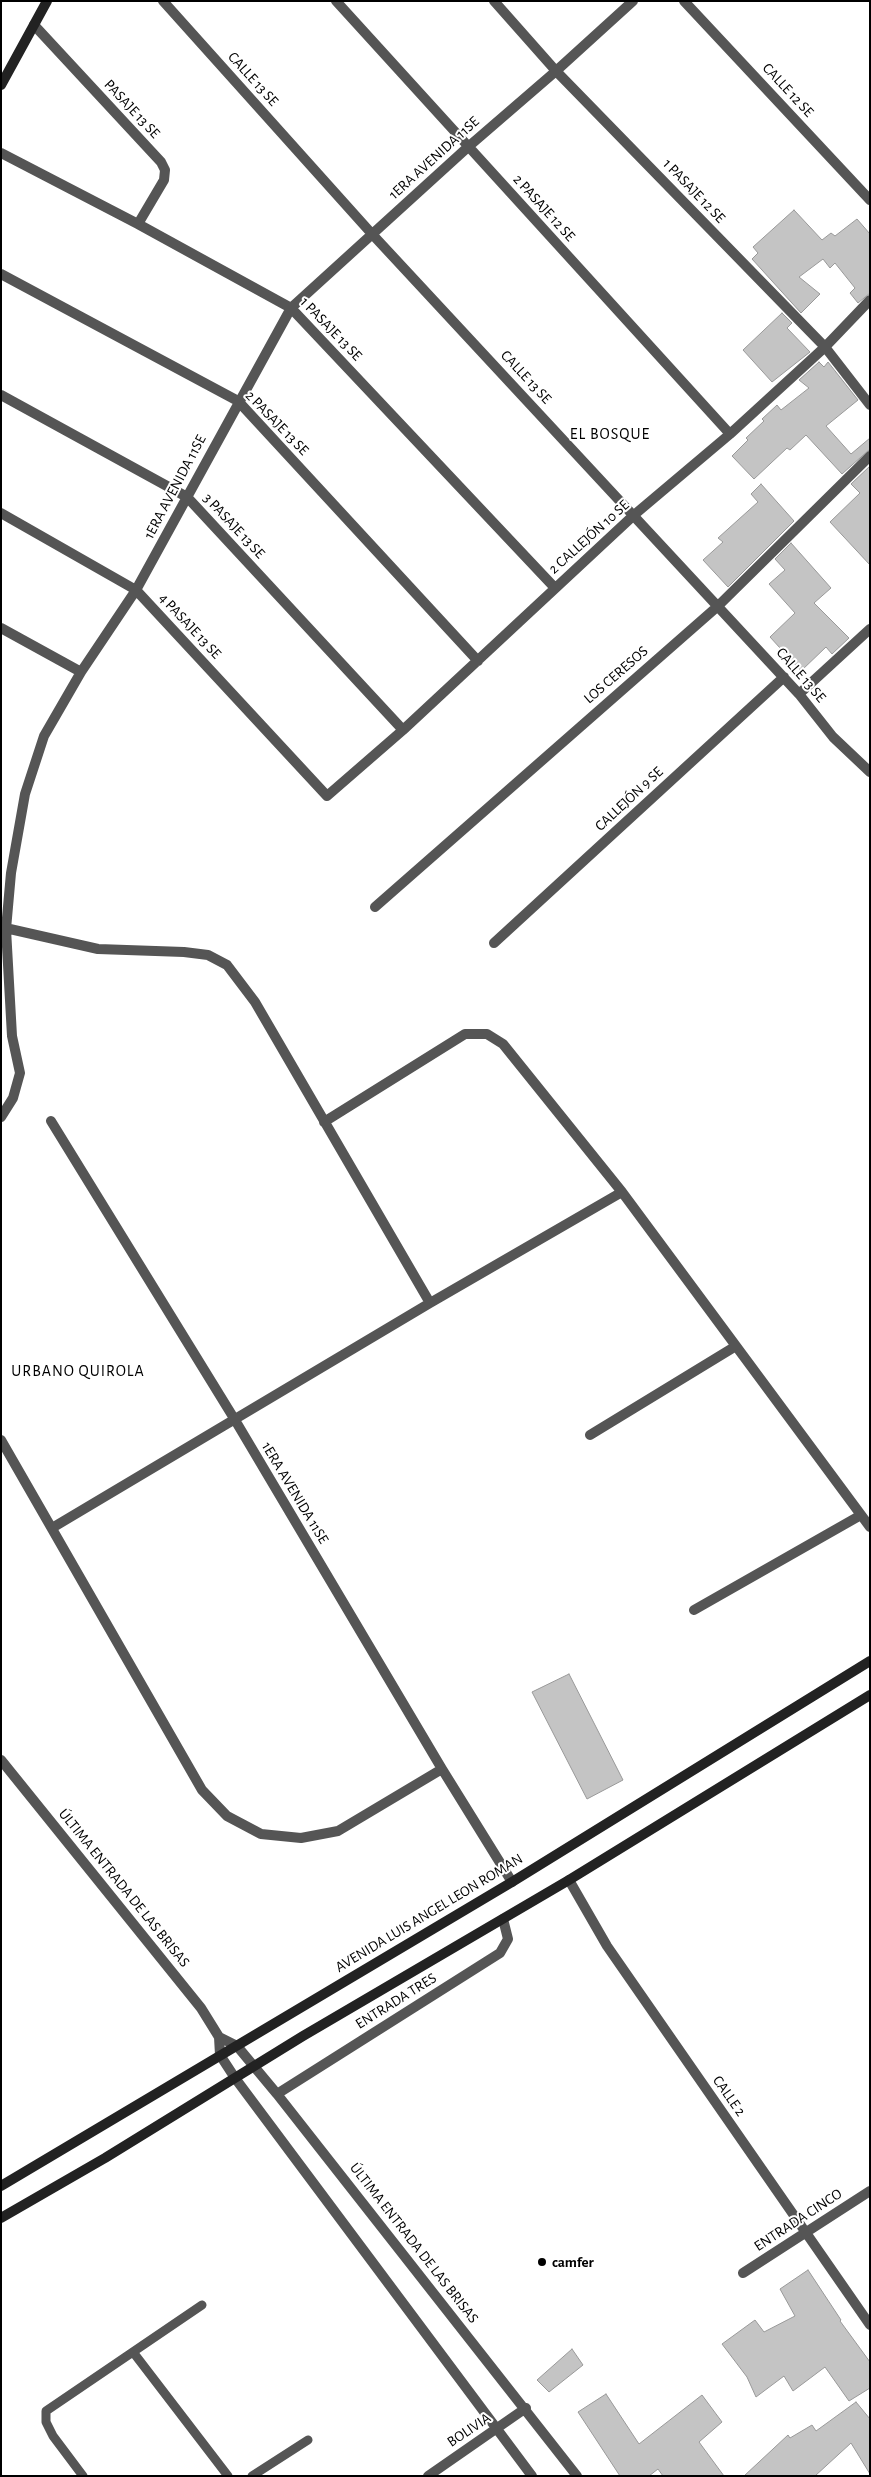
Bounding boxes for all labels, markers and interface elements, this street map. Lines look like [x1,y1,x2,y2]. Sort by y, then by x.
street label: CALLE 13 SE [224,48,282,110]
street label: CALLE 12 SE [758,59,818,121]
street label: PASAJE 13 SE [100,76,164,142]
street label: 1ERA AVENIDA 11SE [385,113,483,203]
street label: 1 PASAJE 12 SE [659,155,729,227]
street label: 2 PASAJE 12 SE [509,171,579,245]
street label: 1 PASAJE 13 SE [296,293,366,365]
street label: CALLE 13 SE [497,346,555,408]
street label: 2 PASAJE 13 SE [242,387,312,459]
district label: EL BOSQUE [569,424,651,444]
street label: 1ERA AVENIDA 11SE [140,432,210,542]
street label: 3 PASAJE 13 SE [199,490,269,562]
street label: 2 CALLEJÓN 10 SE [545,496,633,578]
street label: 4 PASAJE 13 SE [155,589,225,663]
street label: LOS CERESOS [580,642,652,708]
street label: CALLE 13 SE [772,644,830,706]
street label: CALLEJÓN 9 SE [591,763,667,835]
district label: URBANO QUIROLA [9,1361,147,1381]
street label: 1ERA AVENIDA 11SE [258,1439,332,1547]
street label: ÚLTIMA ENTRADA DE LAS BRISAS [55,1805,193,1971]
street label: AVENIDA LUIS ANGEL LEON ROMAN [332,1850,526,1976]
street label: ENTRADA TRES [352,1969,440,2033]
street label: CALLE 2 [709,2072,749,2120]
street label: ÚLTIMA ENTRADA DE LAS BRISAS [346,2159,482,2327]
street label: ENTRADA CINCO [751,2185,845,2255]
place label: camfer [552,2253,594,2271]
marker: camfer [536,2256,548,2268]
street label: BOLIVIA [444,2409,494,2451]

